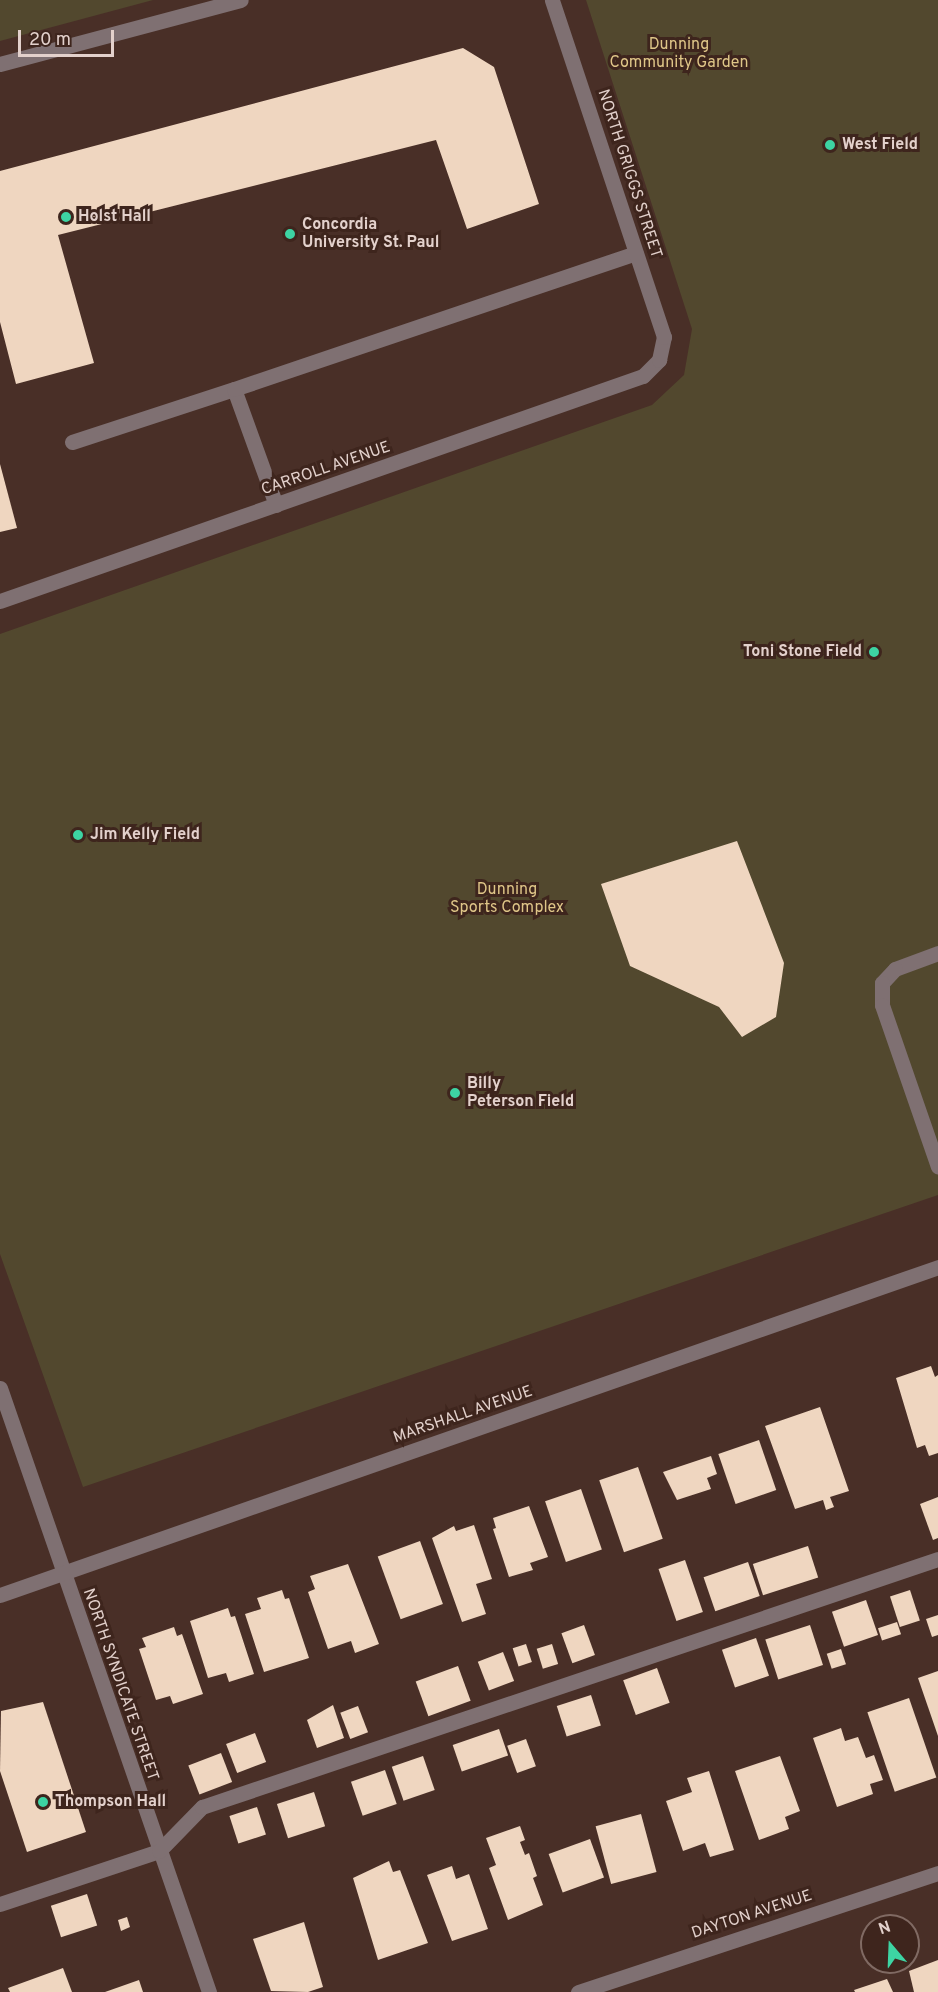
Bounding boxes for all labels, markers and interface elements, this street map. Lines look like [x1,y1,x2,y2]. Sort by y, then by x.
scale bar [21,18,117,56]
text: 20 m [29,29,71,52]
park label: Dunning Community Garden [610,35,748,73]
street label: NORTH GRIGGS STREET [593,87,665,261]
place label: West Field [842,135,918,155]
marker: West Field [823,138,837,152]
place label: Holst Hall [78,207,151,227]
marker: Holst Hall [59,210,73,224]
place label: Concordia University St. Paul [302,215,439,253]
marker: Concordia University St. Paul [283,227,297,241]
street label: CARROLL AVENUE [259,438,393,500]
place label: Toni Stone Field [743,642,862,662]
marker: Toni Stone Field [867,645,881,659]
place label: Jim Kelly Field [90,825,200,845]
marker: Jim Kelly Field [71,828,85,842]
park label: Dunning Sports Complex [450,880,564,918]
place label: Billy Peterson Field [467,1074,574,1112]
marker: Billy Peterson Field [448,1086,462,1100]
street label: MARSHALL AVENUE [390,1382,536,1448]
street label: NORTH SYNDICATE STREET [78,1586,162,1784]
place label: Thompson Hall [55,1792,166,1812]
marker: Thompson Hall [36,1795,50,1809]
street label: DAYTON AVENUE [689,1886,815,1944]
north arrow [860,1914,920,1974]
text: N [876,1918,893,1940]

